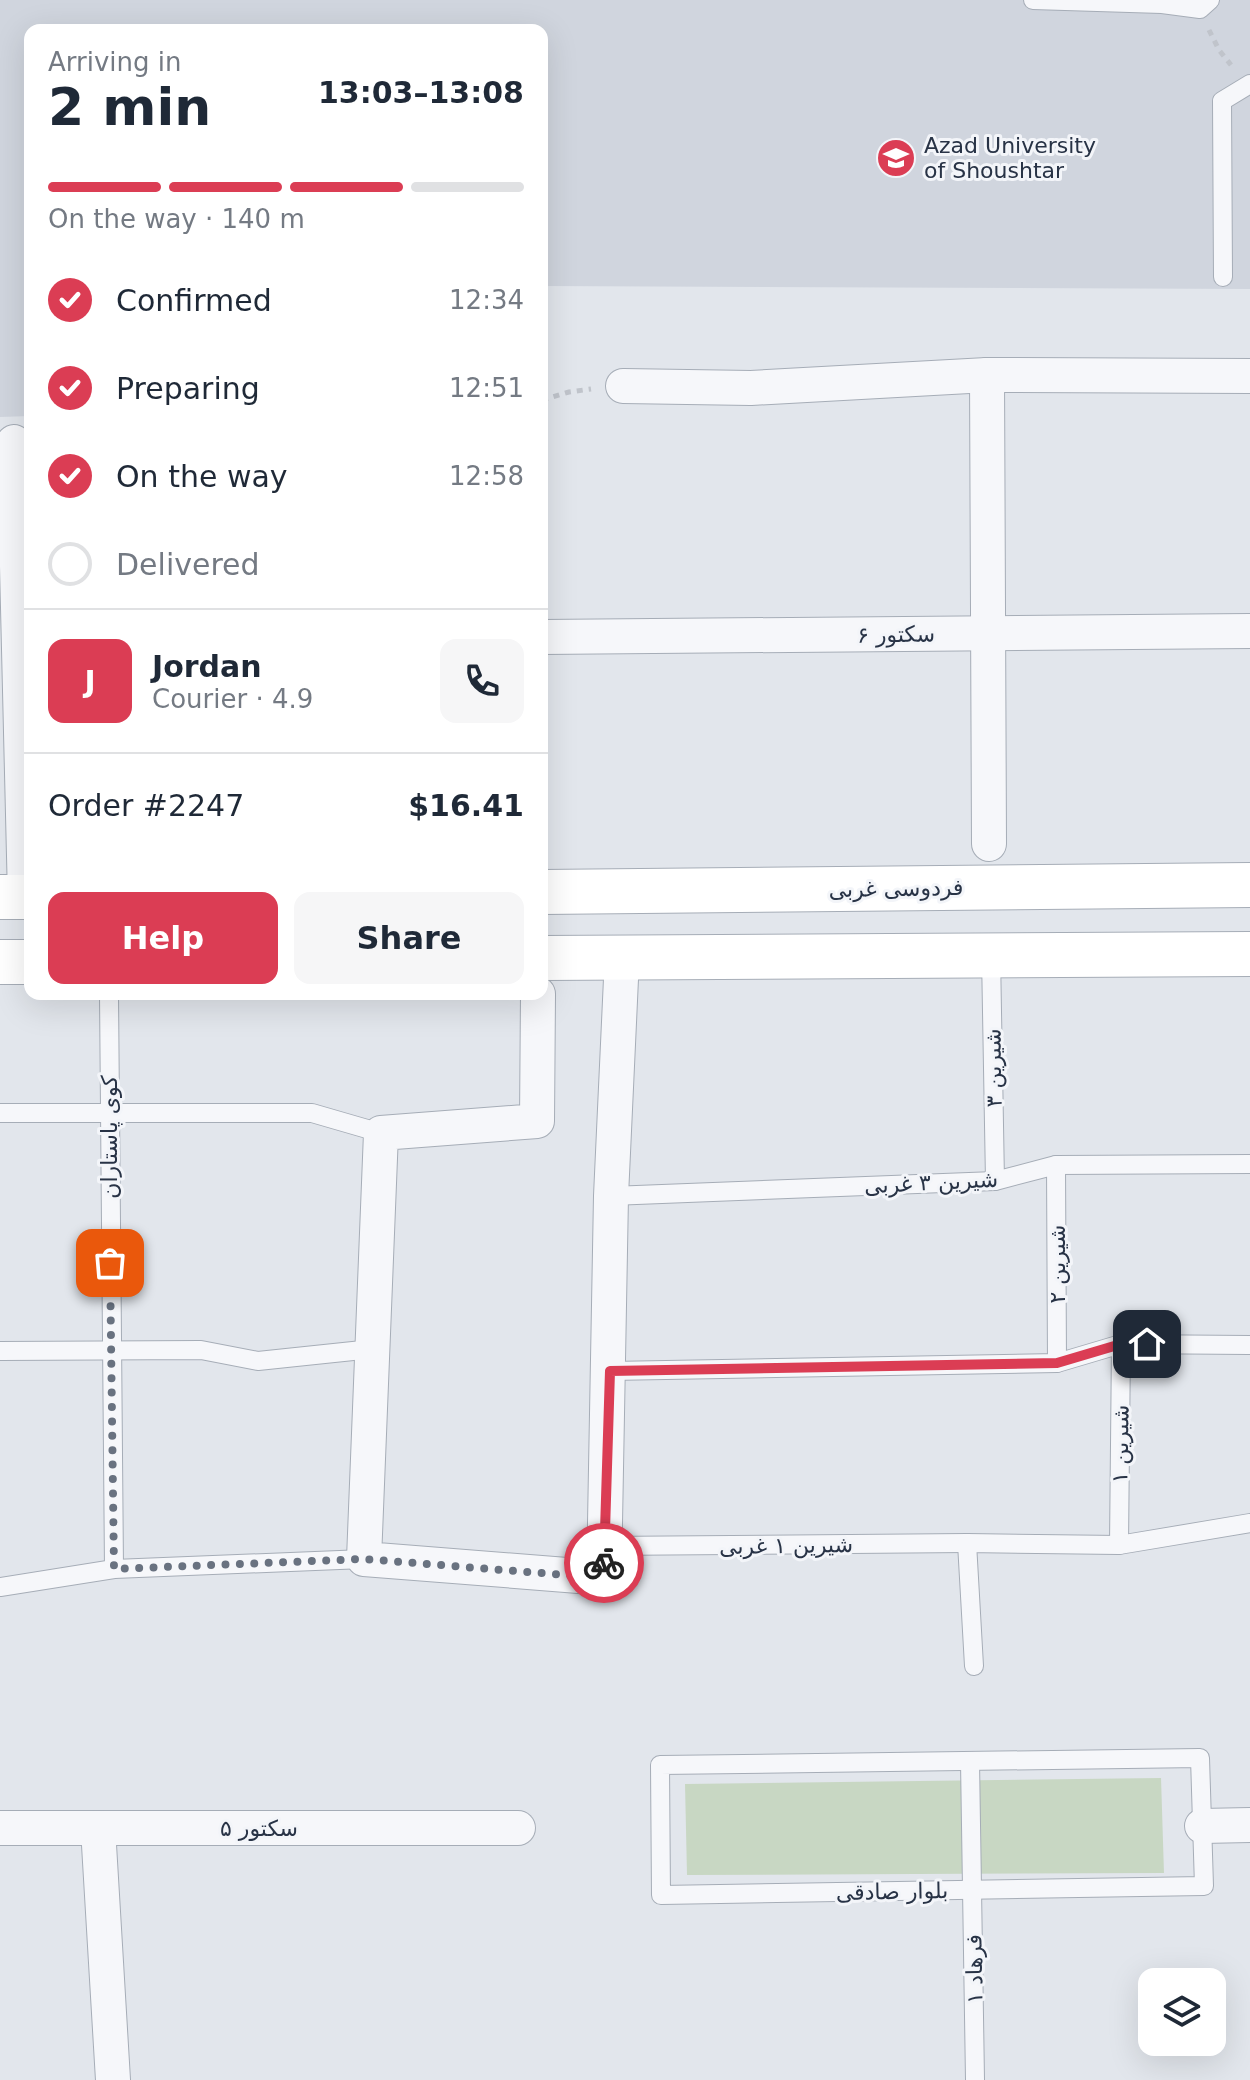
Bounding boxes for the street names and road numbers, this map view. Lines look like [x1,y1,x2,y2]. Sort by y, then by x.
street label: سکتور ۶ [857,621,935,648]
street label: فردوسی غربی [828,875,964,902]
street label: شیرین ۳ [980,1028,1007,1108]
street label: کوی پاستاران [97,1075,123,1199]
street label: شیرین ۳ غربی [863,1167,999,1198]
street label: شیرین ۲ [1045,1225,1070,1303]
street label: شیرین ۱ [1107,1404,1134,1484]
street label: شیرین ۱ غربی [719,1532,853,1559]
street label: سکتور ۵ [220,1816,298,1841]
street label: بلوار صادقی [836,1878,948,1905]
street label: فرهاد ۱ [961,1934,988,2004]

